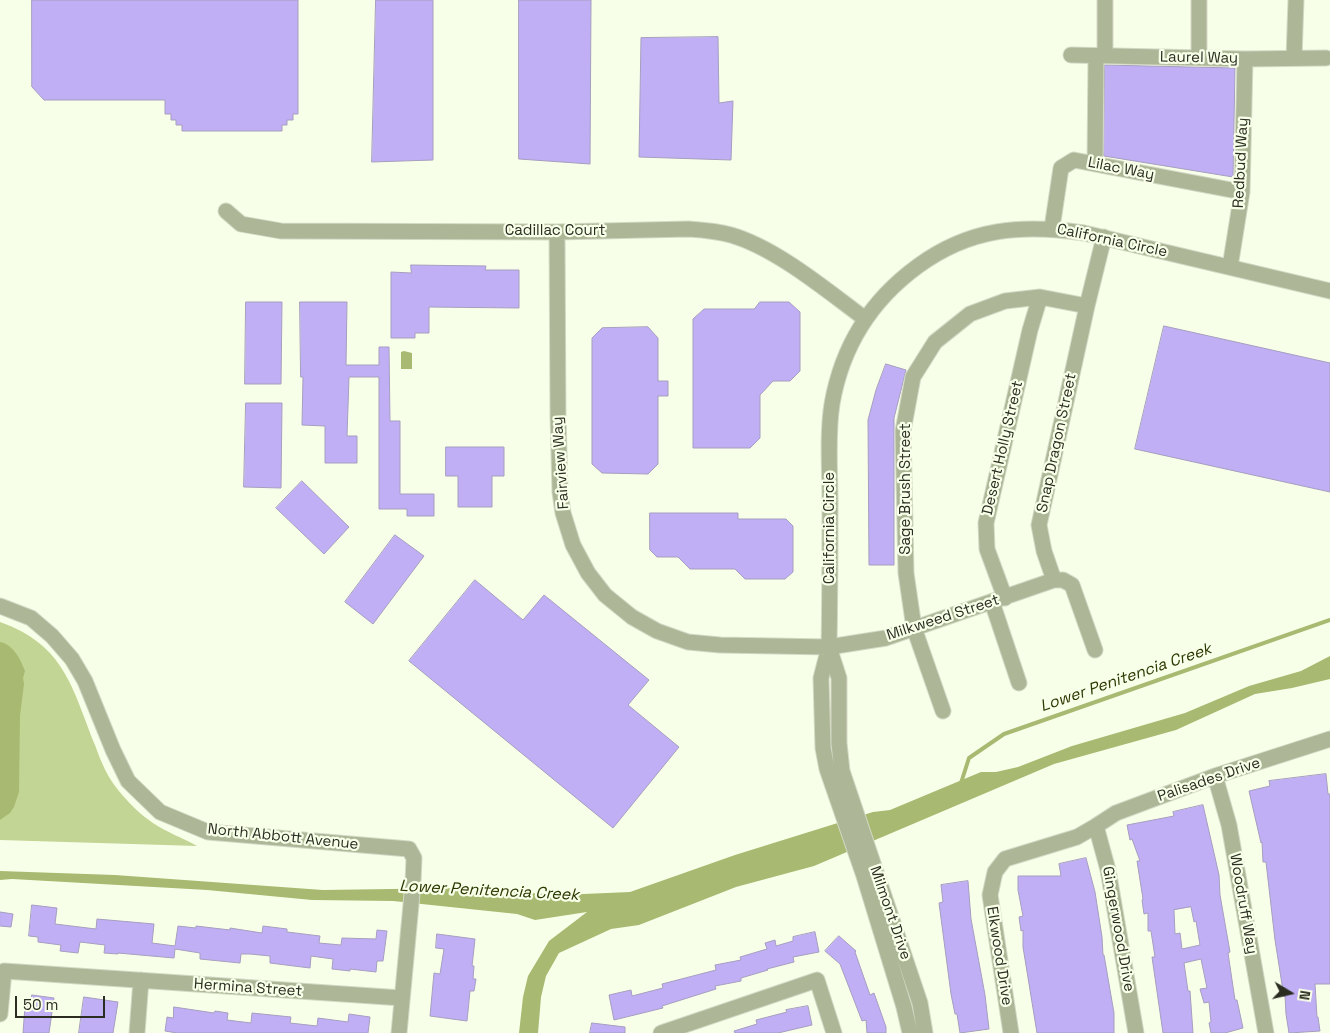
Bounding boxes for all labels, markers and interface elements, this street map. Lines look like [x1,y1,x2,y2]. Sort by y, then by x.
street label: Laurel Way [1160,48,1238,68]
street label: Redbud Way [1230,117,1252,209]
street label: Lilac Way [1086,154,1156,184]
street label: California Circle [1055,221,1169,261]
street label: Cadillac Court [505,222,605,240]
street label: Snap Dragon Street [1033,372,1081,514]
street label: Desert Holly Street [979,379,1027,517]
street label: Fairview Way [549,416,573,510]
street label: Sage Brush Street [897,423,915,555]
street label: California Circle [821,472,839,584]
street label: Milkweed Street [884,591,1002,645]
water label: Lower Penitencia Creek [1038,640,1214,716]
street label: Palisades Drive [1155,754,1263,806]
street label: North Abbott Avenue [207,820,359,854]
street label: Woodruff Way [1225,852,1261,956]
street label: Milmont Drive [866,864,914,962]
street label: Gingerwood Drive [1098,865,1138,993]
water label: Lower Penitencia Creek [399,877,579,905]
street label: Elkwood Drive [982,905,1016,1007]
north arrow [1265,968,1315,1018]
street label: Hermina Street [193,975,303,1001]
scale bar [18,986,108,1018]
text: N [1295,989,1314,1001]
text: 50 m [23,995,58,1014]

